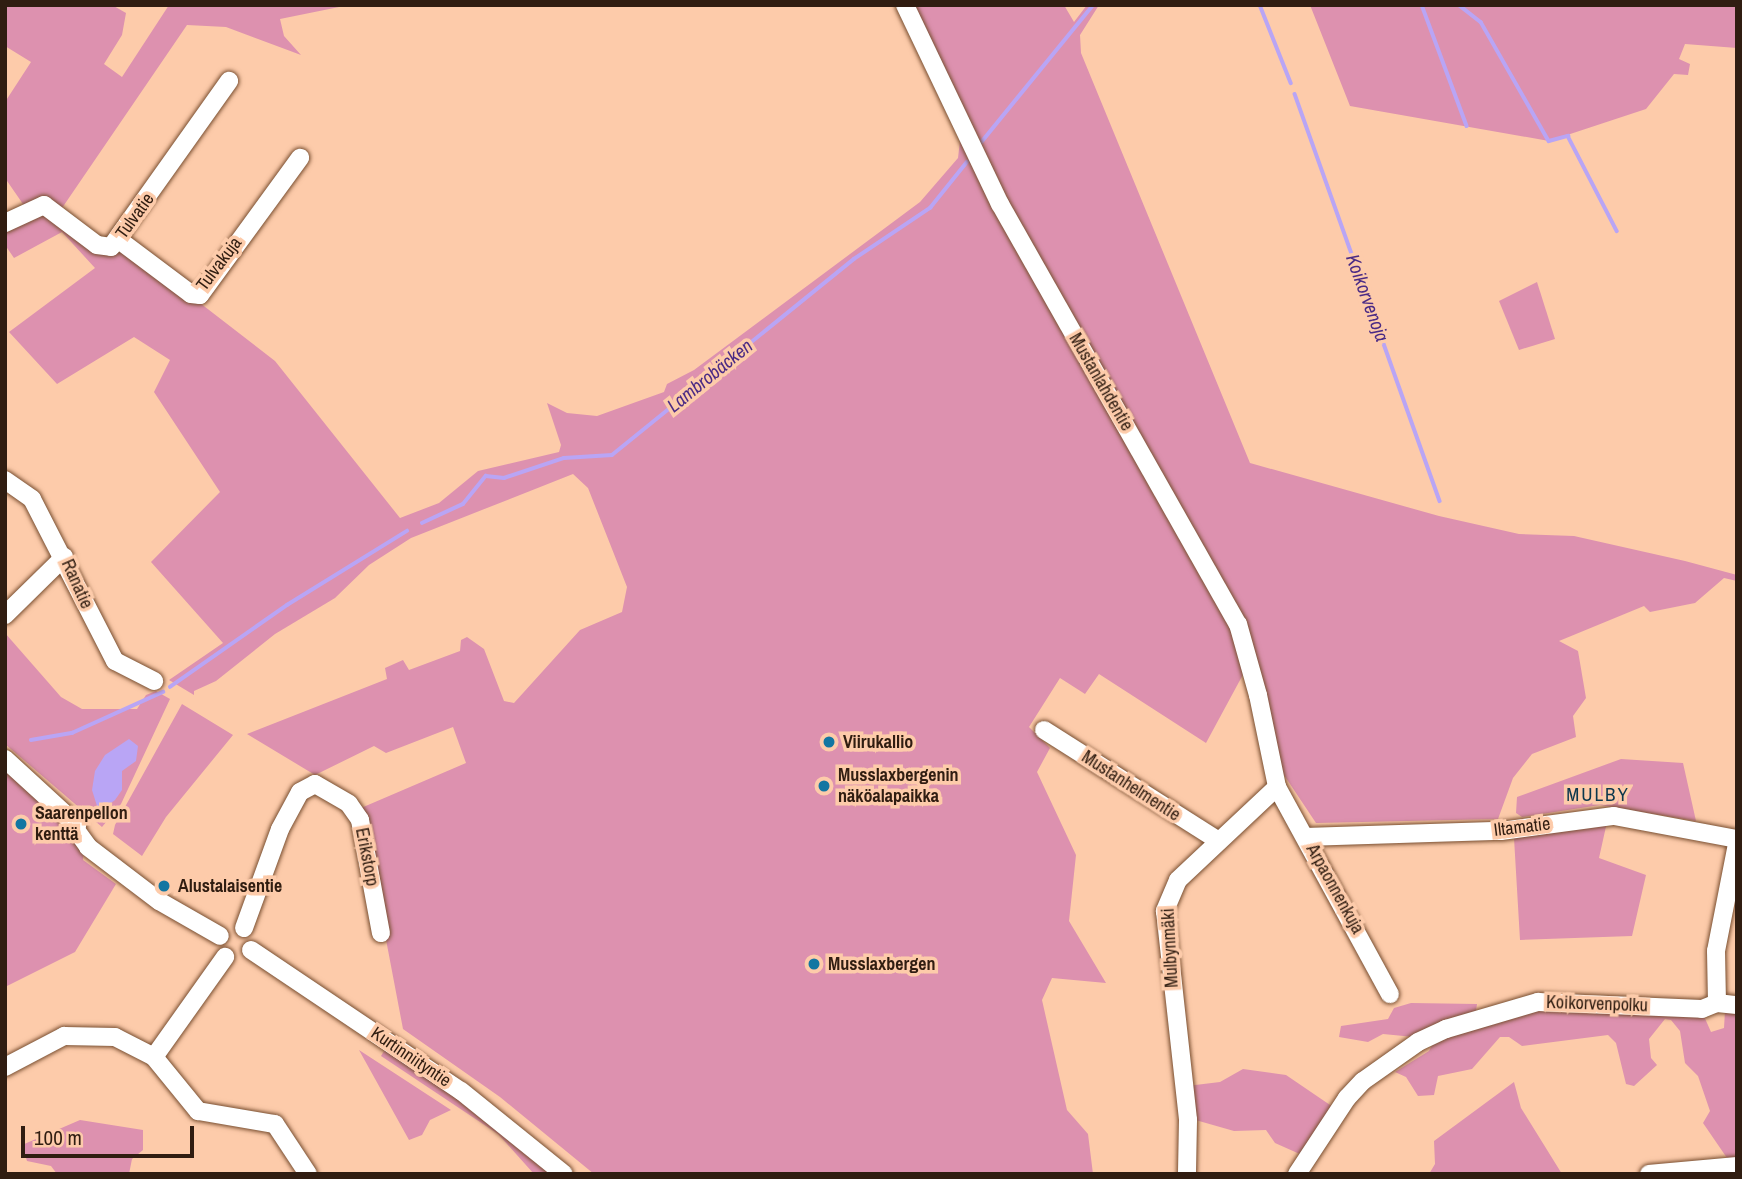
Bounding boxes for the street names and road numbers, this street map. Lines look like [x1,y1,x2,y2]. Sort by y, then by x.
street label: Tulvatie [111,189,159,243]
street label: Tulvakuja [192,233,246,295]
street label: Mustanlahdentie [1064,329,1138,435]
street label: Ranatie [57,556,97,612]
street label: Mustanhelmentie [1078,746,1184,826]
street label: Iltamatie [1493,813,1551,841]
street label: Erikstorp [351,826,383,888]
street label: Arpaonnenkuja [1301,840,1369,938]
street label: Mulbynmäki [1157,908,1183,988]
street label: Koikorvenpolku [1546,991,1648,1017]
street label: Kurtinniityntie [367,1022,455,1092]

